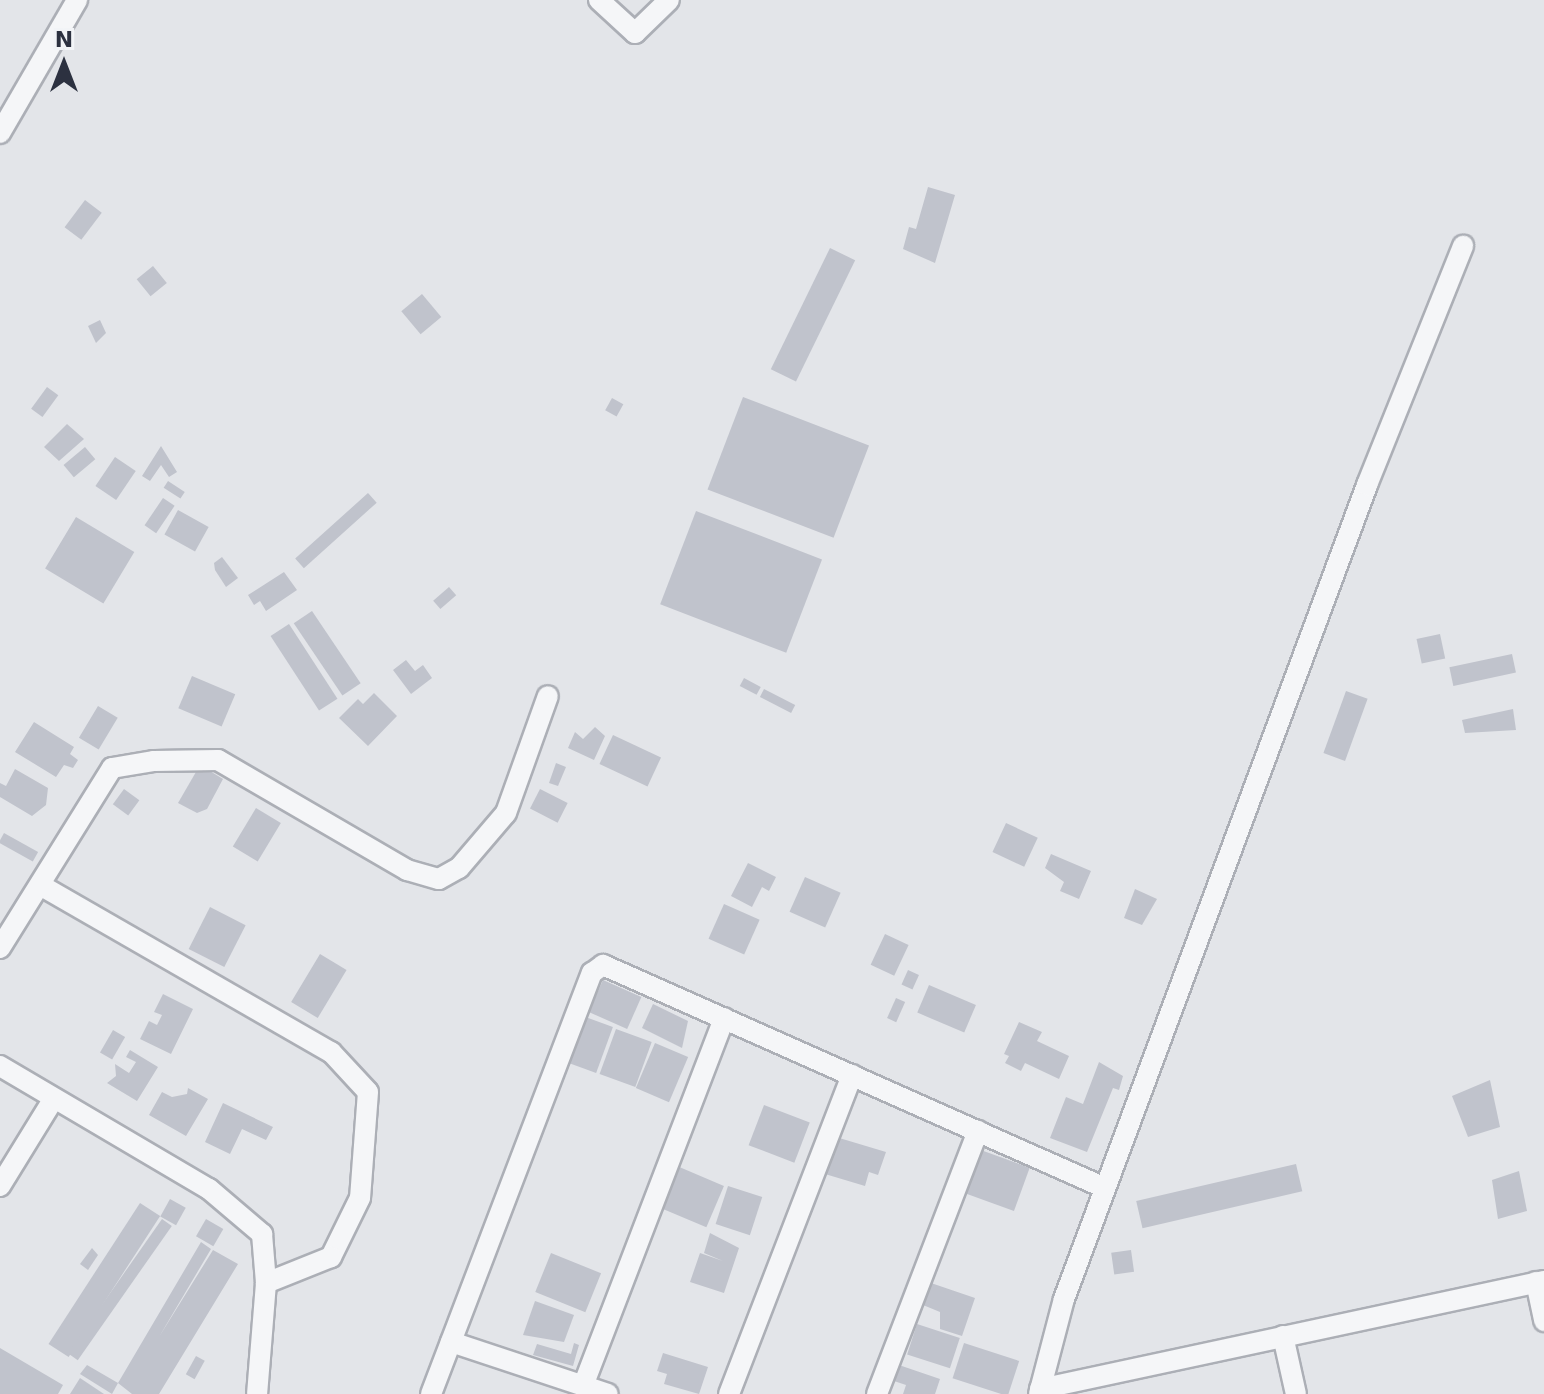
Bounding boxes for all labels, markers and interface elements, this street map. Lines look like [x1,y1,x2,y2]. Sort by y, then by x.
north arrow [24,24,104,104]
text: N [55,27,73,52]

